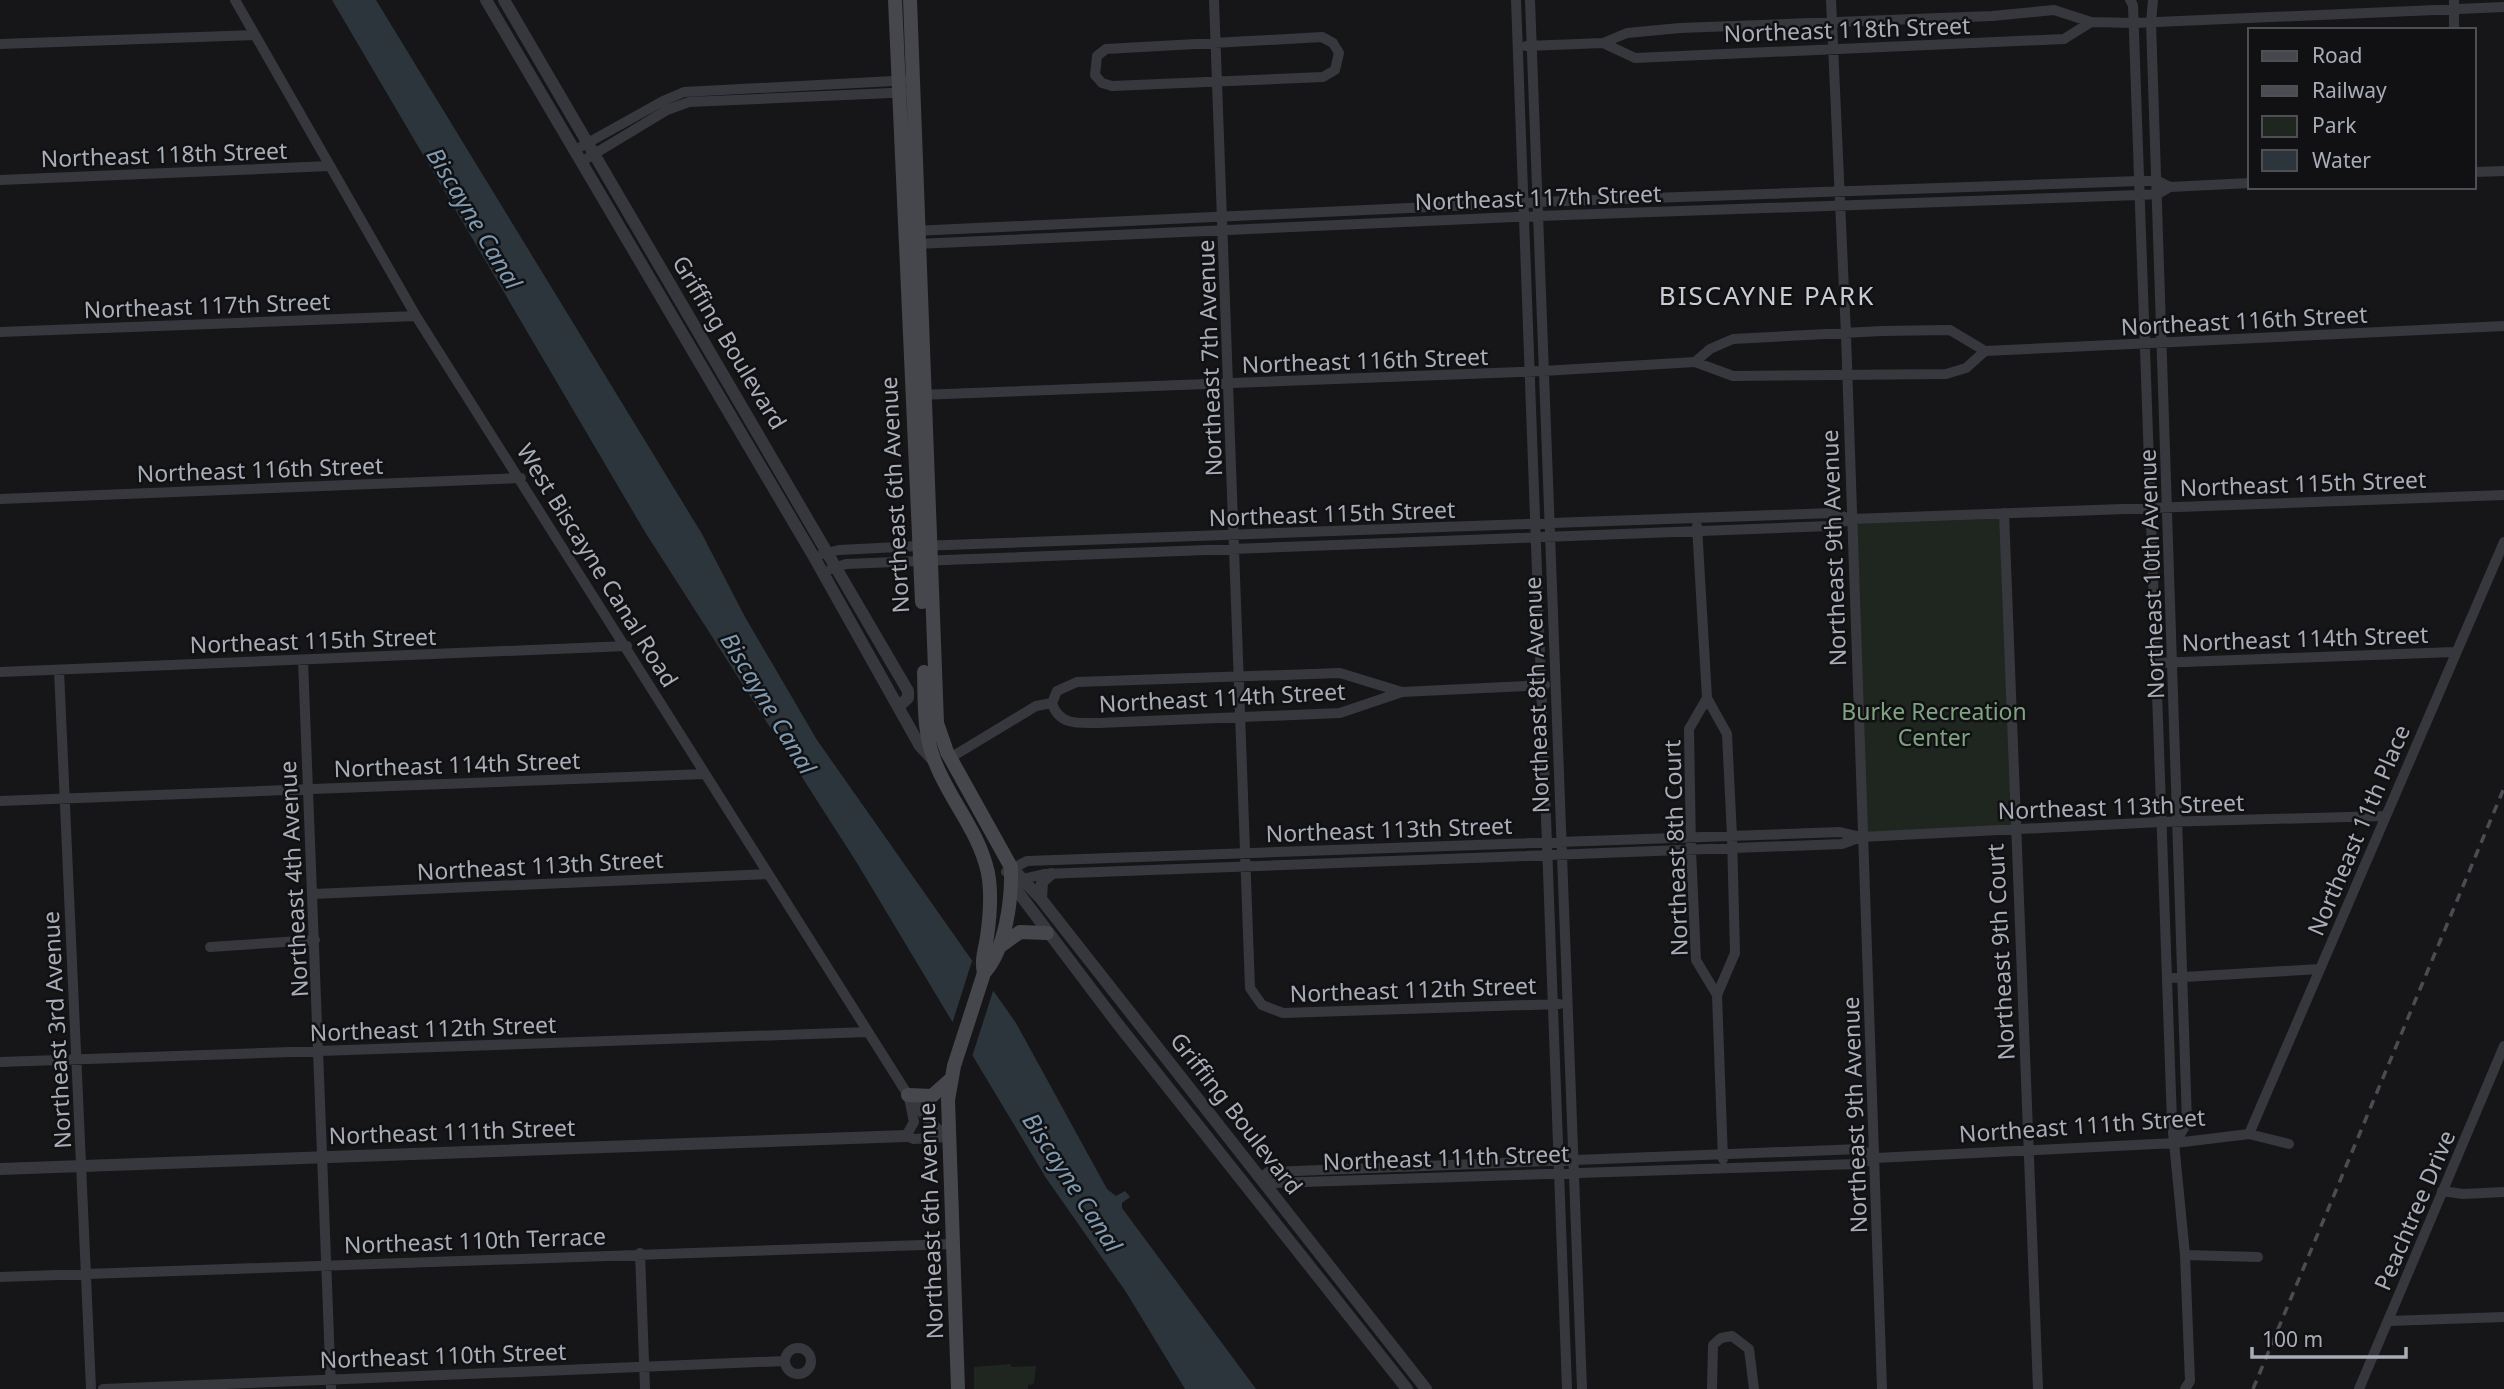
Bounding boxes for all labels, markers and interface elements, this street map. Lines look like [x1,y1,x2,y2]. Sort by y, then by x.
street label: Northeast 118th Street [1723,9,1971,49]
legend [2248,28,2476,189]
text: Road [2312,41,2362,69]
text: Railway [2312,76,2387,104]
text: Park [2312,111,2357,139]
street label: Northeast 118th Street [40,134,288,174]
water label: Biscayne Canal [420,141,531,296]
text: Water [2312,146,2371,174]
street label: Northeast 117th Street [1414,177,1662,217]
street label: Northeast 7th Avenue [1189,239,1229,477]
street label: Griffing Boulevard [665,249,795,435]
district label: BISCAYNE PARK [1659,277,1875,313]
street label: Northeast 117th Street [83,285,331,325]
street label: Northeast 116th Street [2120,298,2368,342]
street label: Northeast 116th Street [1241,340,1489,380]
street label: Northeast 6th Avenue [872,376,916,614]
street label: Northeast 9th Avenue [1813,429,1853,667]
street label: West Biscayne Canal Road [510,437,686,693]
street label: Northeast 10th Avenue [2131,448,2171,700]
street label: Northeast 116th Street [136,449,384,489]
street label: Northeast 115th Street [2179,463,2427,503]
street label: Northeast 115th Street [1208,493,1456,533]
street label: Northeast 8th Avenue [1516,576,1556,814]
street label: Northeast 114th Street [2181,618,2429,658]
street label: Northeast 115th Street [189,620,437,660]
water label: Biscayne Canal [714,626,825,781]
street label: Northeast 114th Street [1098,675,1346,719]
park label: Burke Recreation Center [1841,695,2027,753]
street label: Northeast 11th Place [2299,720,2417,940]
street label: Northeast 8th Court [1655,739,1695,957]
street label: Northeast 114th Street [333,744,581,784]
street label: Northeast 4th Avenue [271,760,315,998]
street label: Northeast 113th Street [1997,786,2245,826]
street label: Northeast 113th Street [1265,809,1513,849]
street label: Northeast 113th Street [416,843,664,887]
street label: Northeast 9th Court [1978,843,2022,1061]
street label: Northeast 3rd Avenue [34,910,78,1150]
street label: Northeast 112th Street [1289,969,1537,1009]
street label: Northeast 9th Avenue [1834,996,1874,1234]
street label: Northeast 112th Street [309,1008,557,1048]
street label: Griffing Boulevard [1164,1025,1310,1201]
street label: Northeast 111th Street [1958,1100,2206,1150]
street label: Northeast 6th Avenue [910,1102,950,1340]
water label: Biscayne Canal [1016,1106,1131,1259]
street label: Northeast 111th Street [328,1111,576,1151]
street label: Peachtree Drive [2366,1125,2462,1295]
street label: Northeast 111th Street [1322,1137,1570,1177]
street label: Northeast 110th Terrace [343,1219,607,1261]
scale bar [2252,1316,2406,1360]
text: 100 m [2262,1325,2323,1353]
street label: Northeast 110th Street [319,1335,567,1375]

